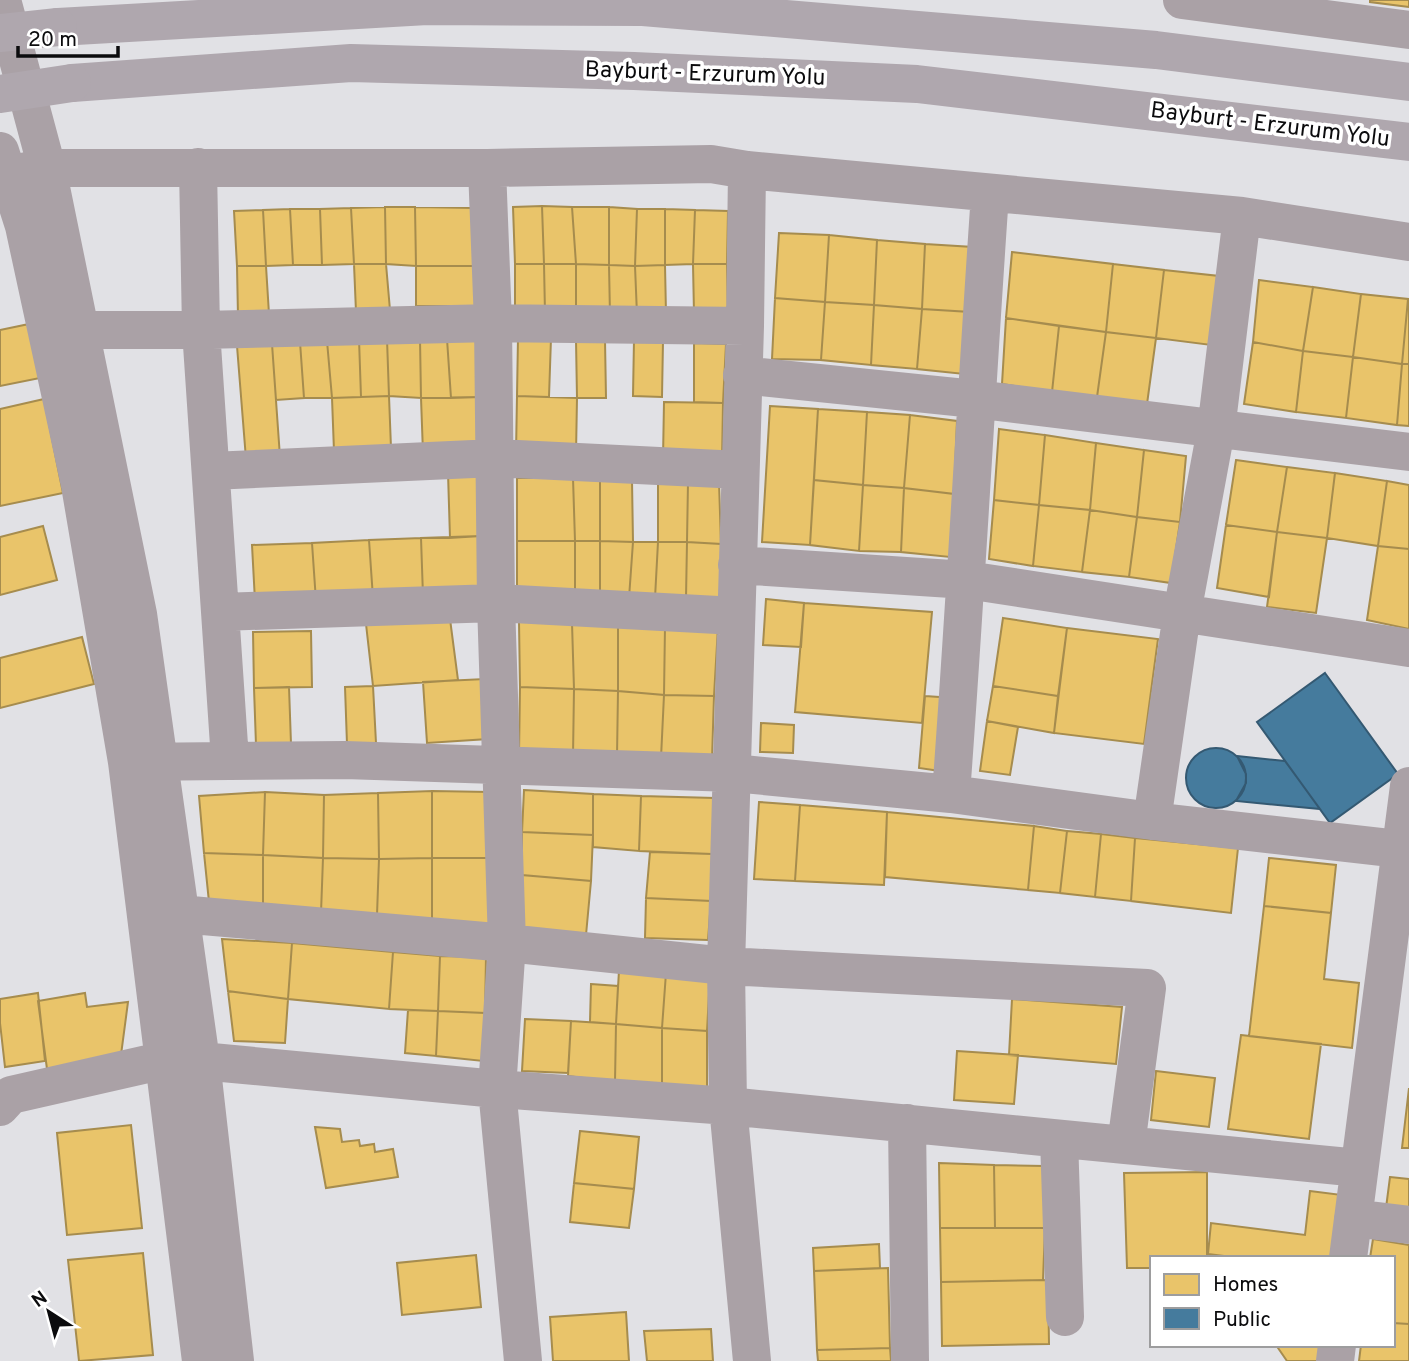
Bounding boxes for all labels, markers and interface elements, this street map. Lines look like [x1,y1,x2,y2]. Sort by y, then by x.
scale bar [18,14,117,58]
text: 20 m [28,27,77,54]
street label: Bayburt - Erzurum Yolu [584,56,826,94]
street label: Bayburt - Erzurum Yolu [1149,97,1391,155]
legend [1150,1256,1395,1347]
text: Homes [1213,1272,1278,1299]
north arrow [14,1277,84,1347]
text: N [28,1286,53,1314]
text: Public [1213,1307,1271,1334]

